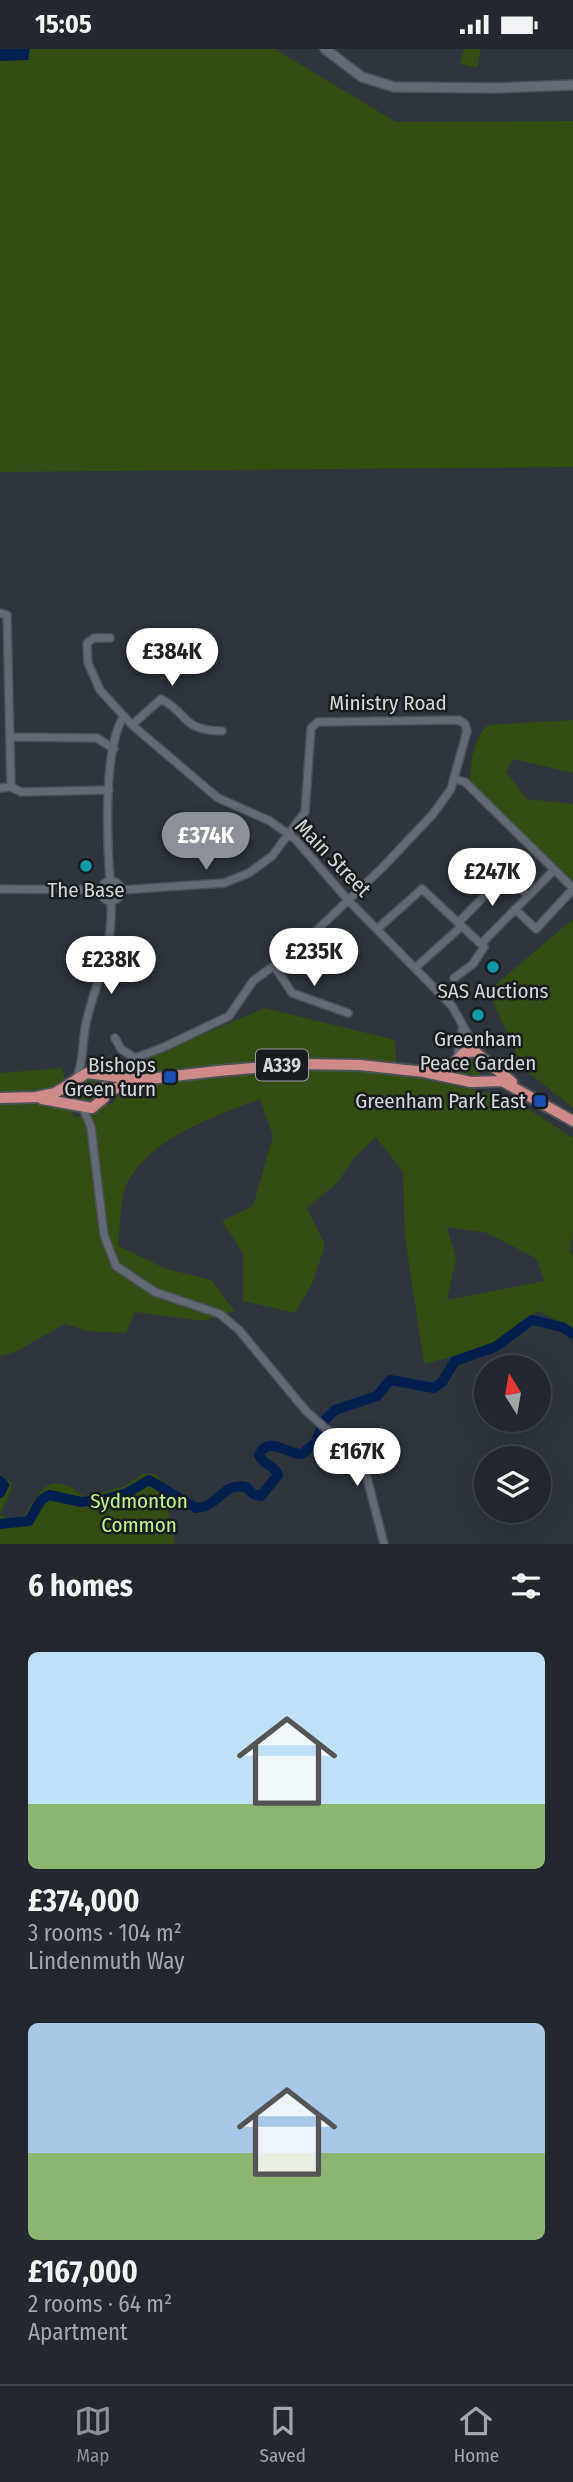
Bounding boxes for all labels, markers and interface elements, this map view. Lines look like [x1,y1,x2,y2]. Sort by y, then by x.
text: 15:05 [35,9,92,40]
pin: £384K [123,629,221,688]
text: £384K [142,637,202,665]
street label: Ministry Road [329,690,447,716]
pin: £374K [157,813,255,872]
street label: Main Street [290,814,377,902]
text: £374K [178,821,234,849]
pin: £247K [443,849,541,908]
text: £247K [464,857,520,885]
marker: The Base [78,858,94,874]
place label: The Base [47,877,125,903]
pin: £235K [265,929,363,988]
pin: £238K [62,937,160,996]
text: £235K [285,937,343,965]
text: £238K [82,945,140,973]
marker: SAS Auctions [485,959,501,975]
place label: SAS Auctions [438,978,549,1004]
marker: Greenham Peace Garden [470,1007,486,1023]
place label: Greenham Peace Garden [420,1026,536,1076]
road number: A339 [256,1049,308,1081]
place label: Bishops Green turn [64,1052,156,1102]
marker: Bishops Green turn [162,1069,178,1085]
place label: Greenham Park East [355,1088,526,1114]
marker: Greenham Park East [532,1093,548,1109]
north arrow [474,1355,551,1431]
map controls [474,1355,551,1523]
pin: £167K [308,1429,406,1488]
text: £167K [330,1437,385,1465]
button: layers [474,1446,551,1523]
park label: Sydmonton Common [90,1488,188,1538]
icon: filters [507,1567,545,1605]
text: 6 homes [28,1568,133,1604]
icon: home [224,1698,350,1824]
text: £374,000 [28,1883,140,1919]
text: 3 rooms · 104 m² [28,1919,182,1947]
text: Lindenmuth Way [28,1947,184,1975]
icon: home [224,2069,350,2195]
text: £167,000 [28,2254,138,2290]
text: 2 rooms · 64 m² [28,2290,172,2318]
text: Apartment [28,2318,128,2346]
tab: Map [74,2402,112,2467]
tab: Saved [260,2402,306,2467]
tab: Home [454,2402,499,2467]

